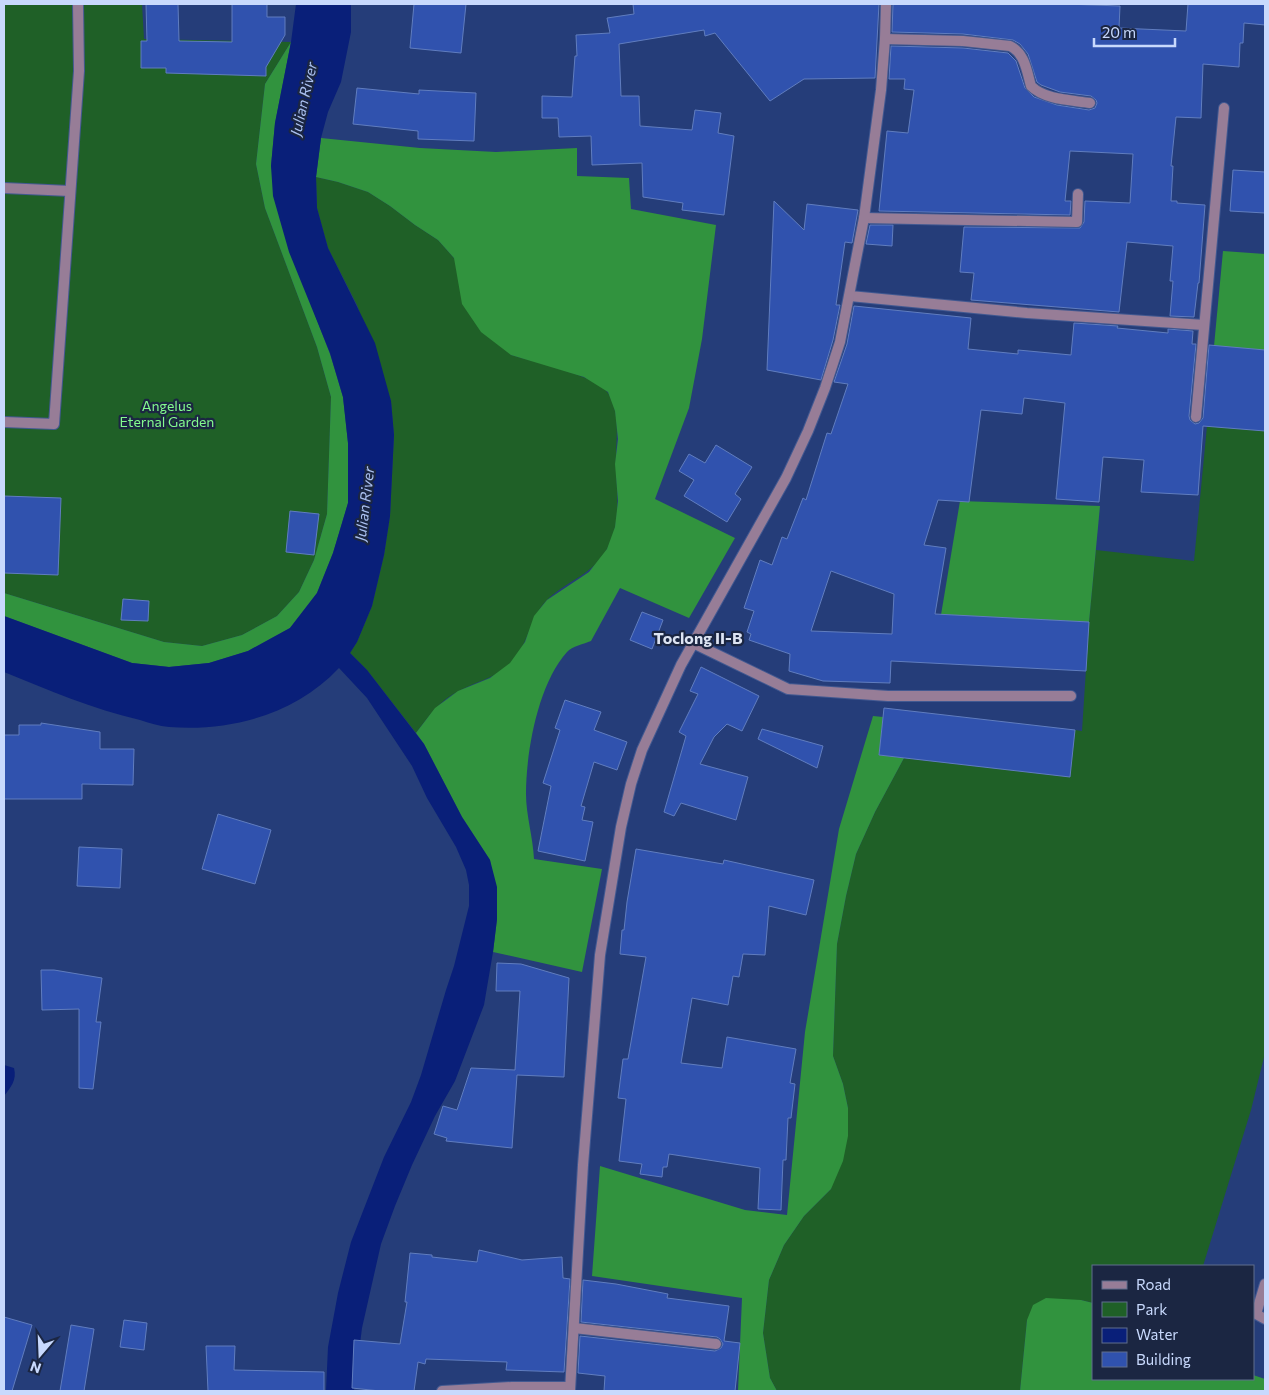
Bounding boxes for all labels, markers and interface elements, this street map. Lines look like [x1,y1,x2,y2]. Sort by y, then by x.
scale bar [1094,15,1175,47]
text: 20 m [1102,23,1136,41]
water label: Julian River [285,59,320,139]
park label: Angelus Eternal Garden [120,397,214,430]
water label: Julian River [350,465,378,544]
district label: Toclong II-B [654,628,743,647]
legend [1092,1265,1254,1380]
text: Road [1136,1275,1171,1293]
text: Park [1136,1300,1167,1318]
text: Water [1136,1325,1178,1343]
north arrow [15,1330,65,1380]
text: Building [1136,1350,1191,1368]
text: N [28,1358,43,1378]

